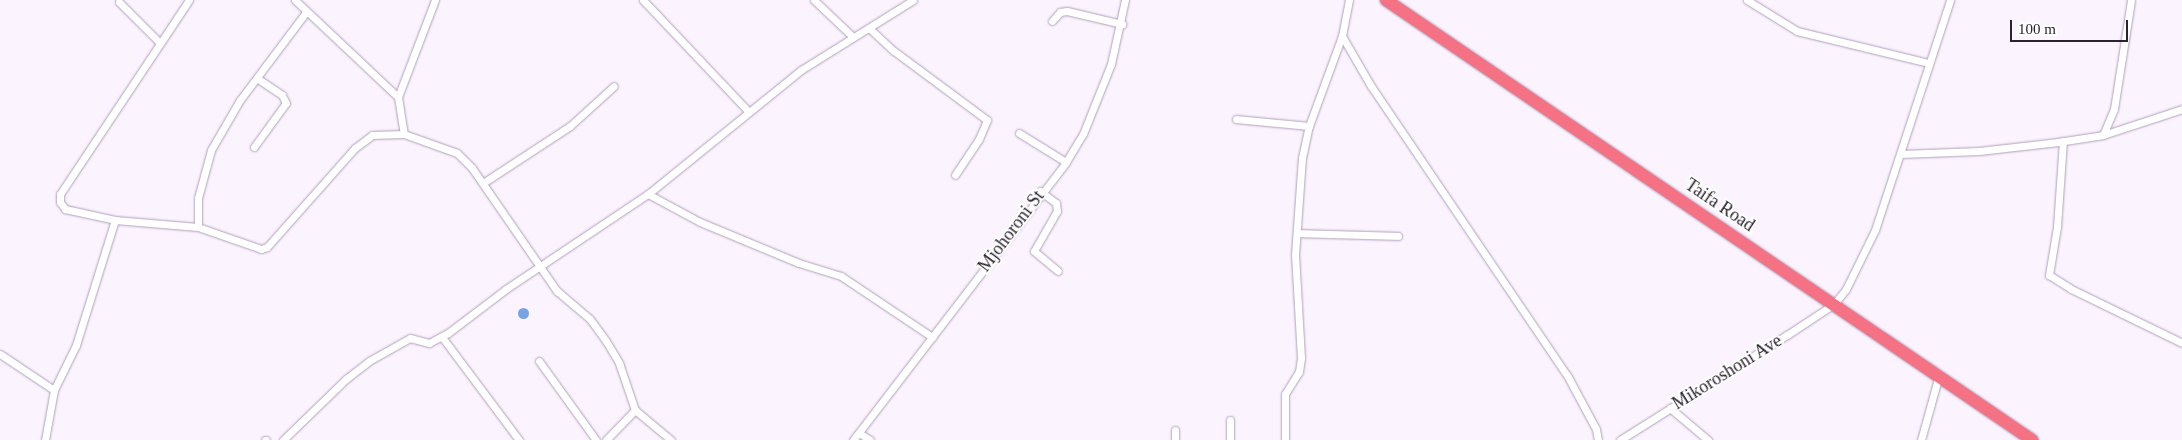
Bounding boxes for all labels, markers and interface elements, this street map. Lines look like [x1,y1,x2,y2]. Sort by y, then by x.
scale bar [2012,10,2130,42]
text: 100 m [2018,21,2056,37]
street label: Taifa Road [1681,174,1759,236]
street label: Mjohoroni St [973,186,1049,276]
street label: Mikoroshoni Ave [1668,329,1786,415]

